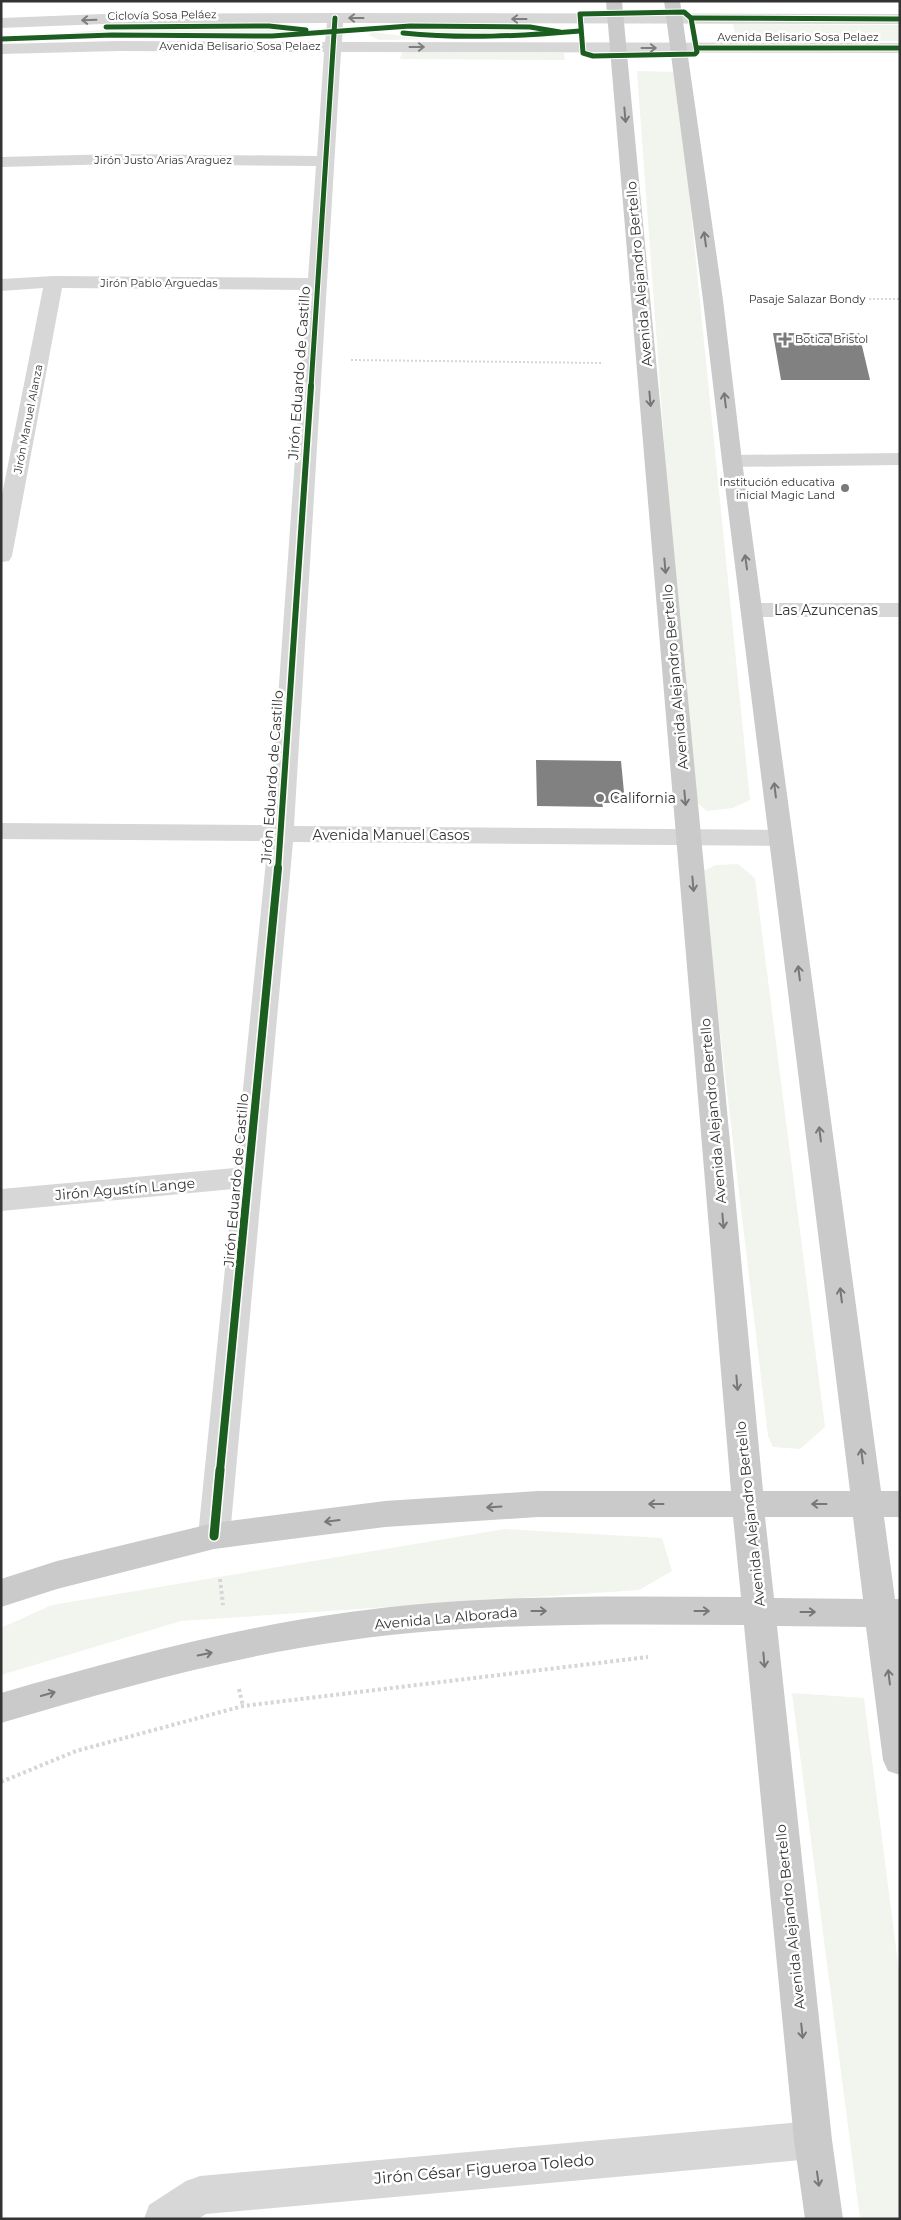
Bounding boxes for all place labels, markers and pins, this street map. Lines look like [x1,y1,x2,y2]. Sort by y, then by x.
place label: Botica Bristol [795,332,868,346]
marker: Botica Bristol [779,333,791,345]
place label: Institución educativa inicial Magic Land [720,475,835,502]
marker: Institución educativa inicial Magic Land [839,482,851,494]
place label: California [610,789,676,807]
marker: California [594,792,606,804]

